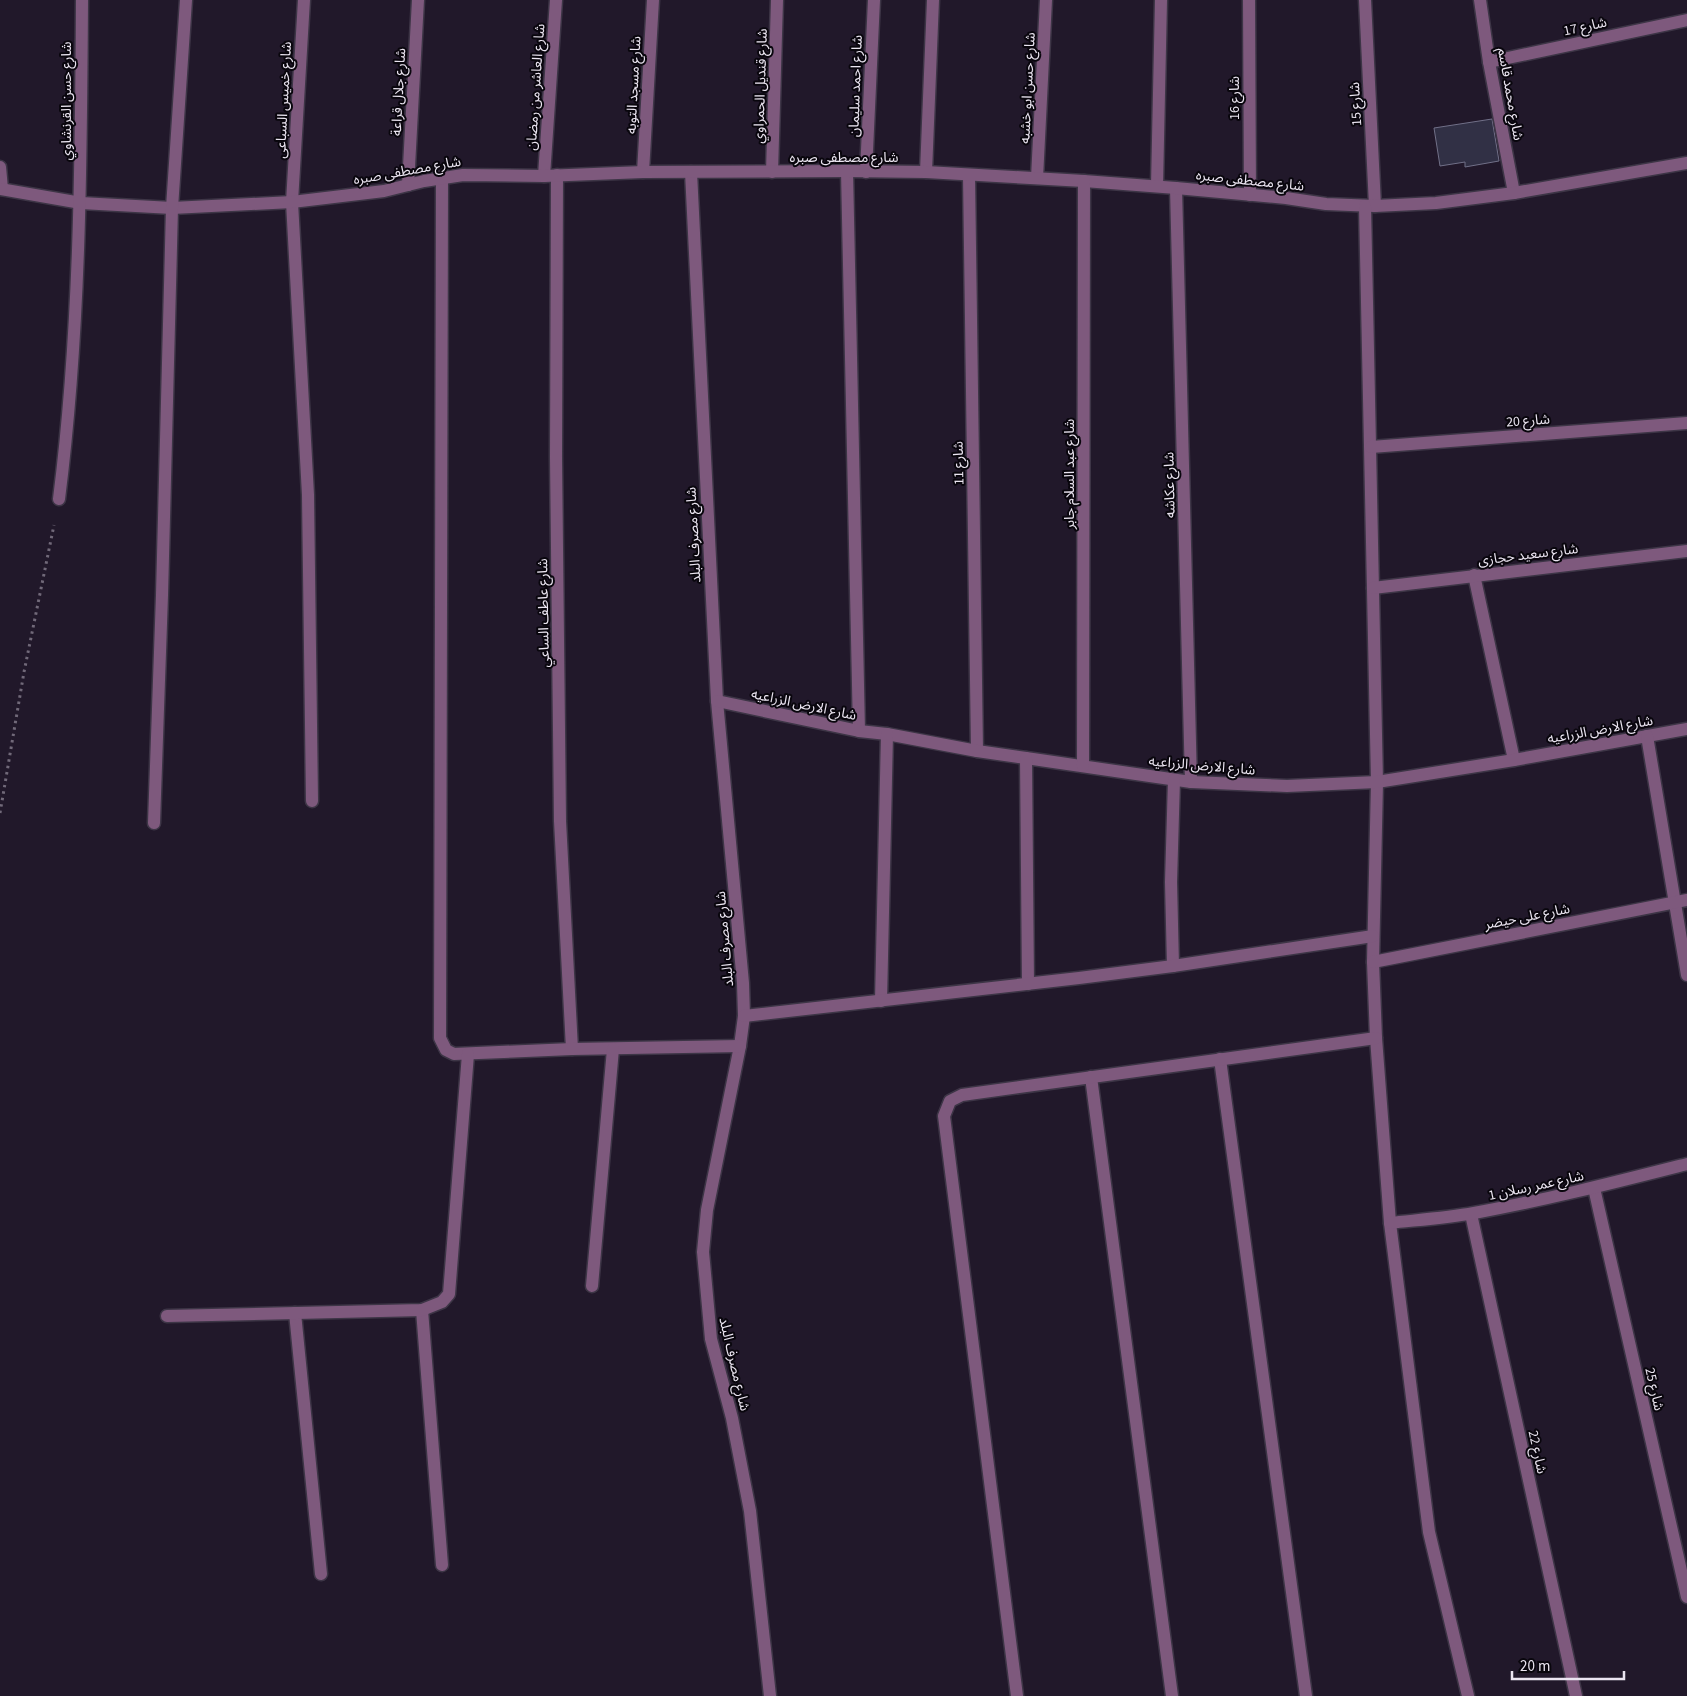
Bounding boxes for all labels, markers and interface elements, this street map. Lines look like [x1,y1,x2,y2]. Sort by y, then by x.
street label: شارع 17 [1562,13,1609,41]
street label: شارع العاشر من رمضان [522,23,550,151]
street label: شارع قنديل الحمراوي [749,28,773,144]
street label: شارع حسن ابو خشبه [1015,32,1041,144]
street label: شارع احمد سليمان [844,35,868,137]
street label: شارع مسجد التوبه [621,36,647,134]
street label: شارع خميس السباعى [271,41,297,159]
street label: شارع حسن القرنشاوي [57,42,77,160]
street label: شارع محمد قاسم [1492,46,1528,142]
street label: شارع جلال قراعة [387,48,411,136]
street label: شارع 16 [1225,76,1245,120]
street label: شارع 15 [1345,81,1367,126]
street label: شارع مصطفى صبره [790,148,898,168]
street label: شارع مصطفى صبره [352,152,463,190]
street label: شارع مصطفى صبره [1195,165,1305,197]
street label: شارع 20 [1505,409,1551,433]
street label: شارع عبد السلام جابر [1060,419,1080,530]
street label: شارع 11 [949,441,969,485]
street label: شارع عكاشه [1159,452,1181,518]
street label: شارع مصرف البلد [682,487,706,583]
street label: شارع سعيد حجازى [1477,539,1579,571]
street label: شارع عاطف الساعي [533,558,555,668]
street label: شارع الارض الزراعيه [749,684,858,726]
street label: شارع الارض الزراعيه [1546,711,1655,749]
street label: شارع الارض الزراعيه [1148,751,1256,781]
street label: شارع مصرف البلد [711,890,739,988]
street label: شارع على حيضر [1482,899,1572,935]
street label: شارع عمر رسلان 1 [1487,1166,1586,1206]
street label: شارع مصرف البلد [714,1315,755,1413]
street label: شارع 25 [1639,1366,1669,1413]
street label: شارع 22 [1523,1429,1551,1476]
scale bar [1512,1648,1624,1680]
text: 20 m [1520,1656,1550,1677]

